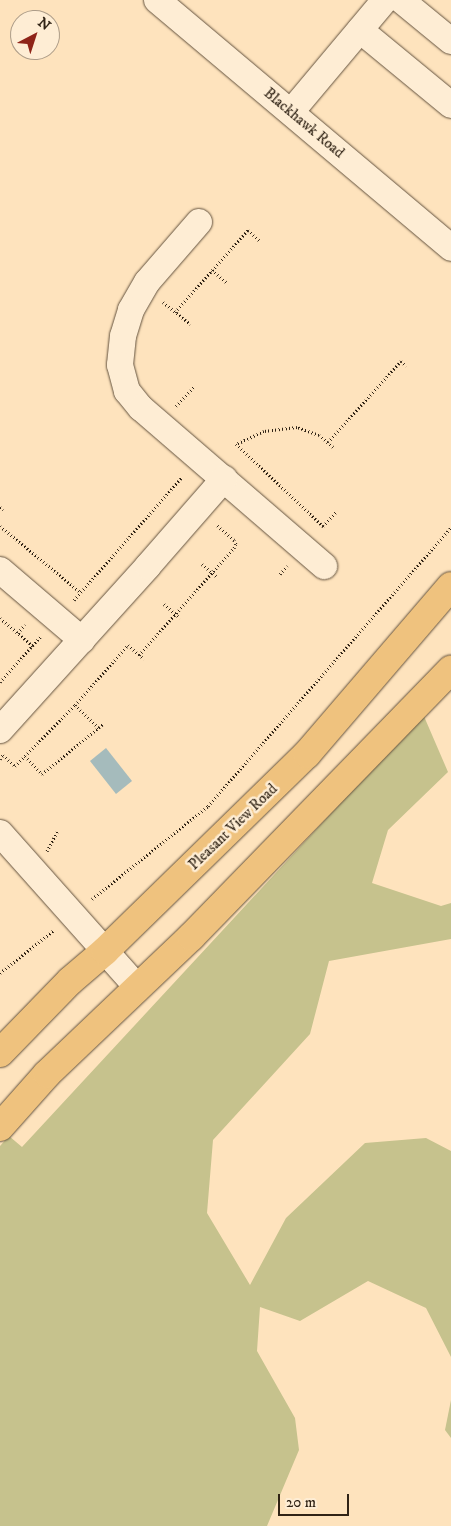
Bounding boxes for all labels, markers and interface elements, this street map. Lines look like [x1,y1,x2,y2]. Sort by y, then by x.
north arrow [10,10,60,60]
text: N [34,14,54,35]
street label: Blackhawk Road [260,84,348,162]
street label: Pleasant View Road [185,780,281,874]
scale bar [281,1484,352,1516]
text: 20 m [286,1493,316,1512]

